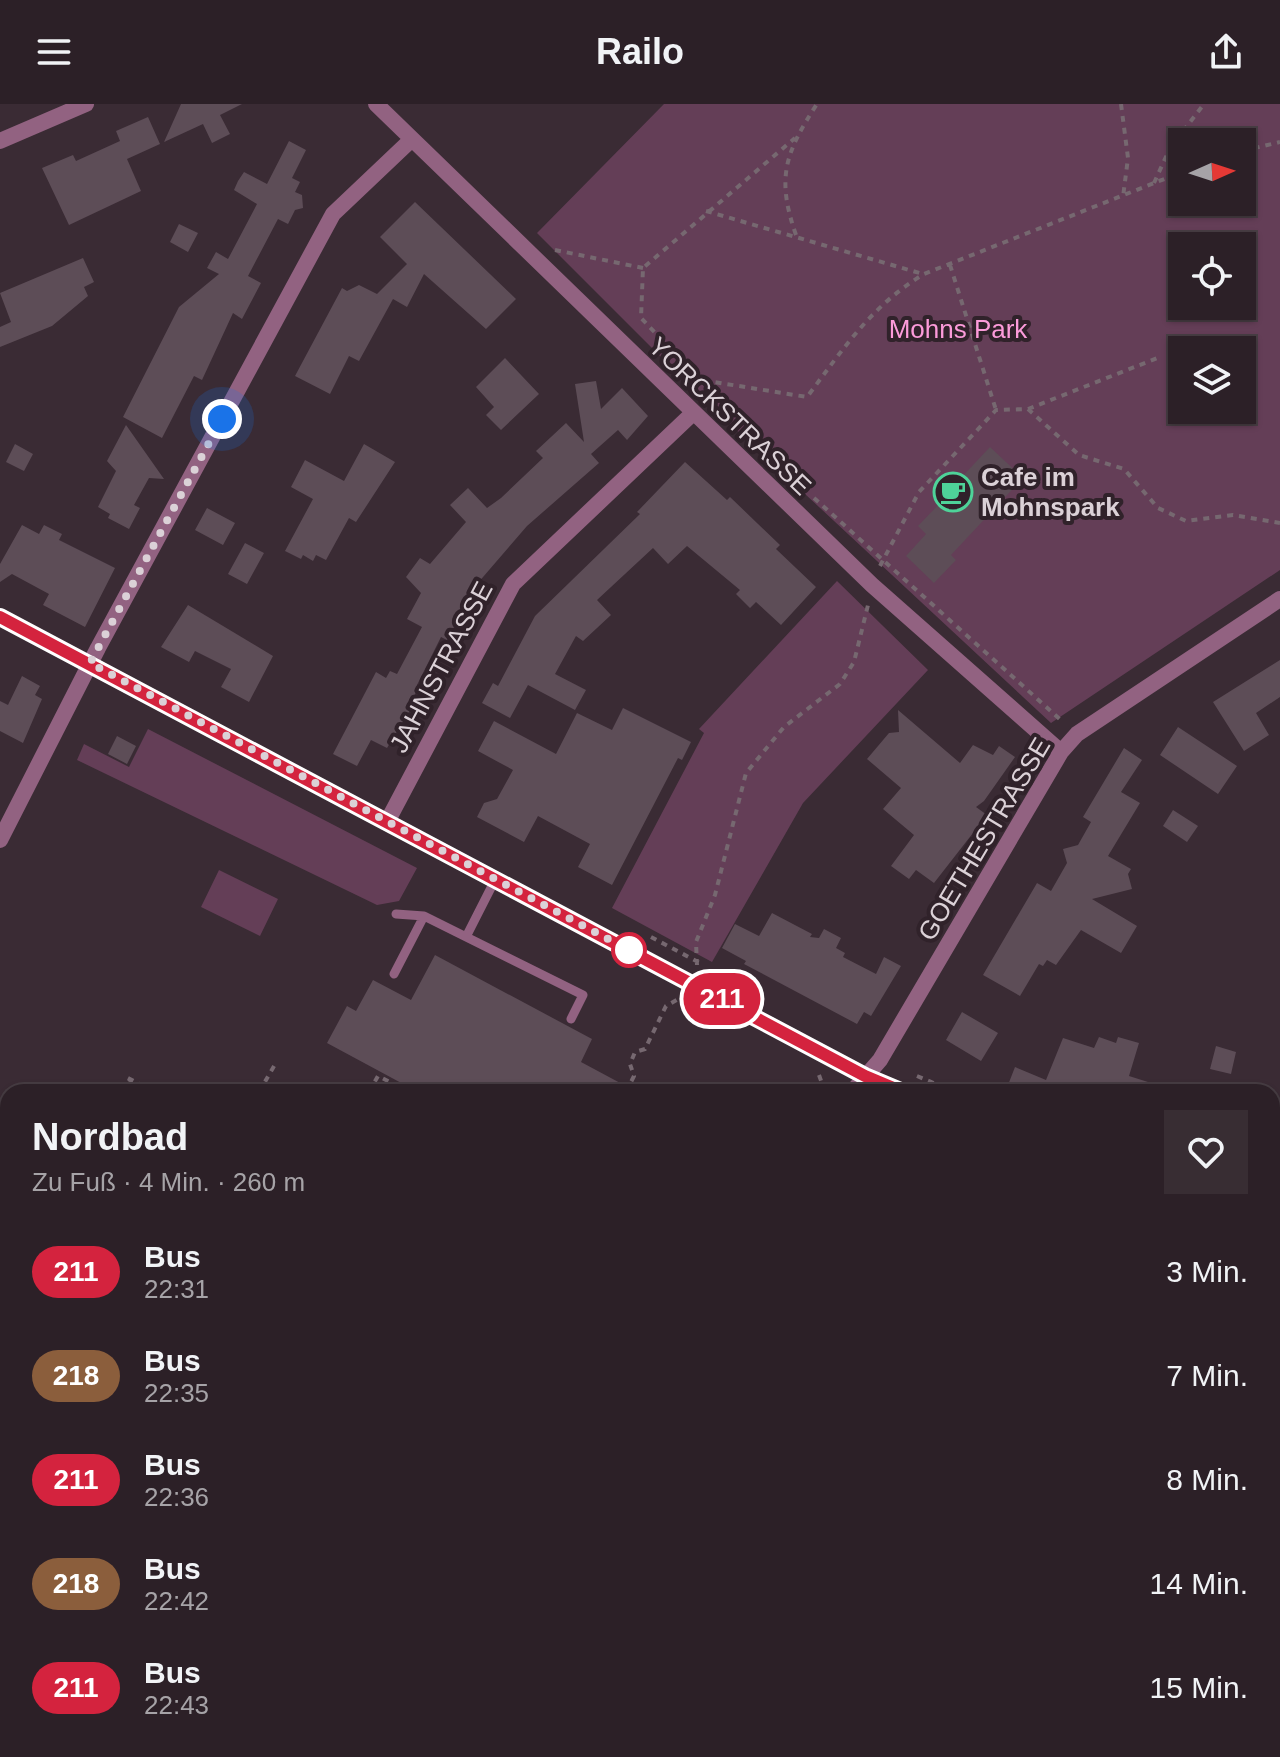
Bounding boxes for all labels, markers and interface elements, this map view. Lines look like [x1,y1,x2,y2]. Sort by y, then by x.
icon: menu [32,30,76,74]
icon: share [1204,30,1248,74]
text: Railo [596,31,684,72]
north arrow [1168,128,1256,216]
map controls [1168,128,1256,424]
button: locate [1168,232,1256,320]
park label: Mohns Park [889,314,1028,344]
street label: YORCKSTRASSE [643,331,817,501]
button: layers [1168,336,1256,424]
your location [202,399,242,439]
place label: Cafe im Mohnspark [981,462,1120,522]
cafe icon: Cafe im Mohnspark [932,471,974,513]
street label: JAHNSTRASSE [383,576,499,758]
street label: GOETHESTRASSE [912,732,1056,946]
unlabelled marker [612,933,646,967]
line badge: 211 [676,973,768,1025]
text: 211 [699,983,745,1014]
button: heart [1164,1110,1248,1194]
text: Nordbad [32,1116,188,1158]
text: Zu Fuß · 4 Min. · 260 m [32,1167,305,1197]
text: Bus [144,1240,201,1273]
text: 3 Min. [1166,1255,1248,1288]
text: 211 [53,1256,99,1287]
text: 22:31 [144,1274,209,1304]
text: Bus [144,1344,201,1377]
text: 7 Min. [1166,1359,1248,1392]
text: 218 [53,1360,99,1391]
text: 22:35 [144,1378,209,1408]
text: Bus [144,1448,201,1481]
text: 8 Min. [1166,1463,1248,1496]
text: 211 [53,1464,99,1495]
text: 22:36 [144,1482,209,1512]
text: Bus [144,1552,201,1585]
text: 14 Min. [1150,1567,1248,1600]
text: 218 [53,1568,99,1599]
text: 22:42 [144,1586,209,1616]
text: Bus [144,1656,201,1689]
text: 15 Min. [1150,1671,1248,1704]
text: 211 [53,1672,99,1703]
text: 22:43 [144,1690,209,1720]

